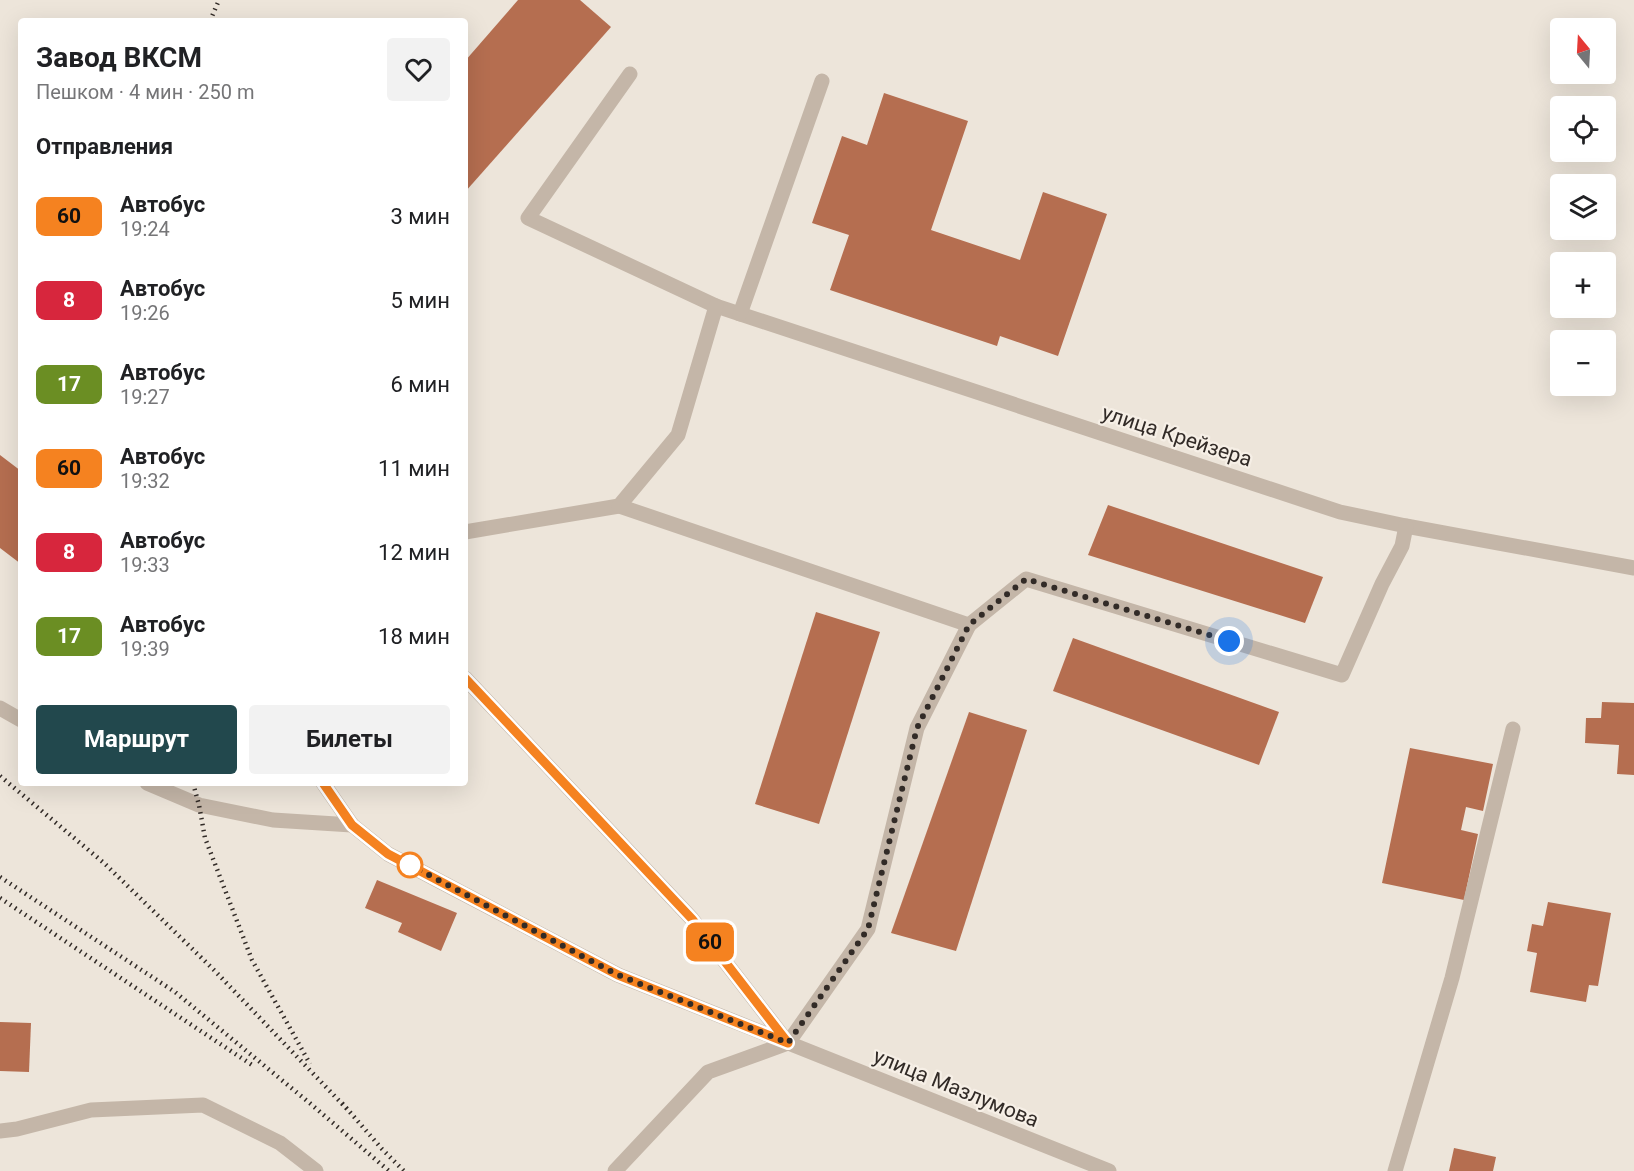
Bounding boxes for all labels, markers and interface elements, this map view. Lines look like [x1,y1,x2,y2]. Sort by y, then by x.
north arrow [1550,18,1616,84]
map controls [1550,18,1616,396]
button: heart [387,38,450,101]
text: Завод ВКСМ [36,41,202,74]
text: Пешком · 4 мин · 250 m [36,80,255,104]
button: locate [1550,96,1616,162]
text: Отправления [36,134,173,159]
button: layers [1550,174,1616,240]
text: Автобус [120,192,205,217]
text: 60 [57,204,81,228]
text: 3 мин [390,204,450,229]
text: 19:24 [120,217,170,241]
button: + [1550,252,1616,318]
text: Автобус [120,276,205,301]
text: 8 [63,288,75,312]
text: 5 мин [390,288,450,313]
text: 19:26 [120,301,170,325]
button: − [1550,330,1616,396]
text: Автобус [120,360,205,385]
text: 17 [57,372,81,396]
text: 6 мин [390,372,450,397]
text: 19:27 [120,385,170,409]
street label: улица Крейзера [1099,400,1255,472]
text: Автобус [120,444,205,469]
text: 60 [57,456,81,480]
text: 11 мин [378,456,450,481]
text: 19:32 [120,469,170,493]
text: Автобус [120,528,205,553]
text: 8 [63,540,75,564]
text: 12 мин [378,540,450,565]
text: 19:33 [120,553,170,577]
text: Автобус [120,612,205,637]
text: 17 [57,624,81,648]
text: 18 мин [378,624,450,649]
your location [1214,626,1244,656]
text: 19:39 [120,637,170,661]
button: Маршрут [36,705,237,774]
button: Билеты [249,705,450,774]
unlabelled marker [397,852,423,878]
line badge: 60 [683,922,737,962]
text: 60 [698,930,722,954]
street label: улица Мазлумова [870,1044,1042,1132]

